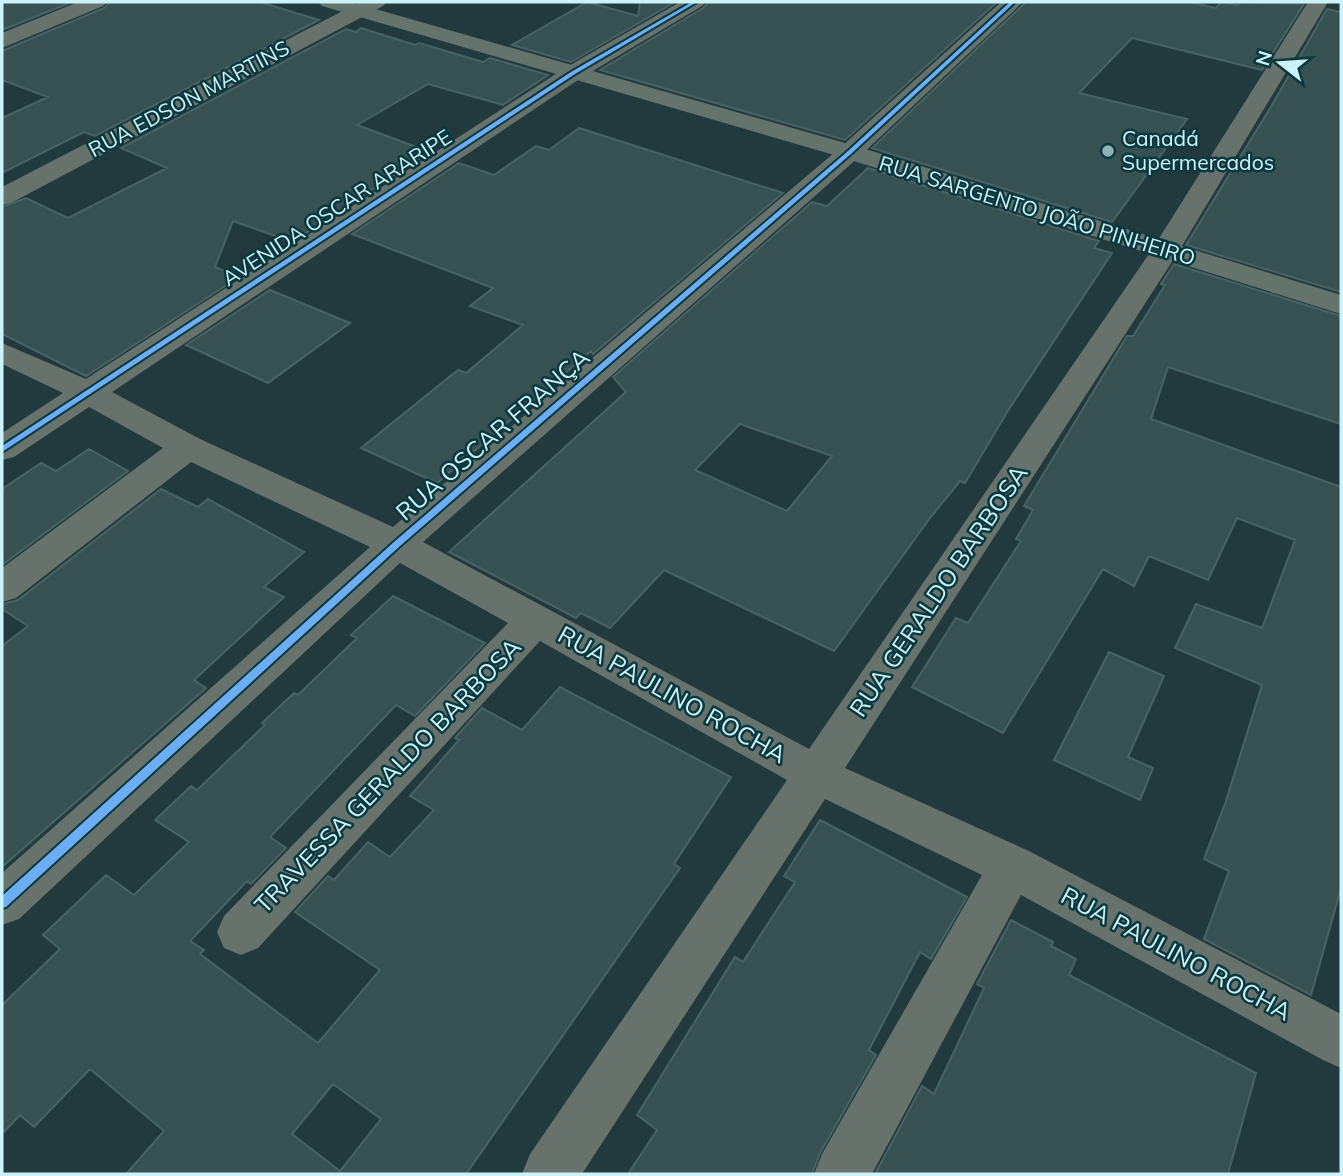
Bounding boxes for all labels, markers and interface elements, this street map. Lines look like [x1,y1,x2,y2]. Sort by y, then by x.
north arrow [1245,28,1315,98]
street label: RUA EDSON MARTINS [84,34,293,162]
text: N [1250,48,1277,68]
street label: AVENIDA OSCAR ARARIPE [217,123,456,291]
place label: Canadá Supermercados [1122,125,1274,175]
marker: Canadá Supermercados [1100,143,1116,159]
street label: RUA SARGENTO JOÃO PINHEIRO [876,149,1199,271]
street label: RUA OSCAR FRANÇA [389,342,596,527]
street label: RUA GERALDO BARBOSA [843,459,1034,722]
street label: RUA PAULINO ROCHA [553,619,792,770]
street label: TRAVESSA GERALDO BARBOSA [248,631,527,919]
street label: RUA PAULINO ROCHA [1056,880,1297,1027]

